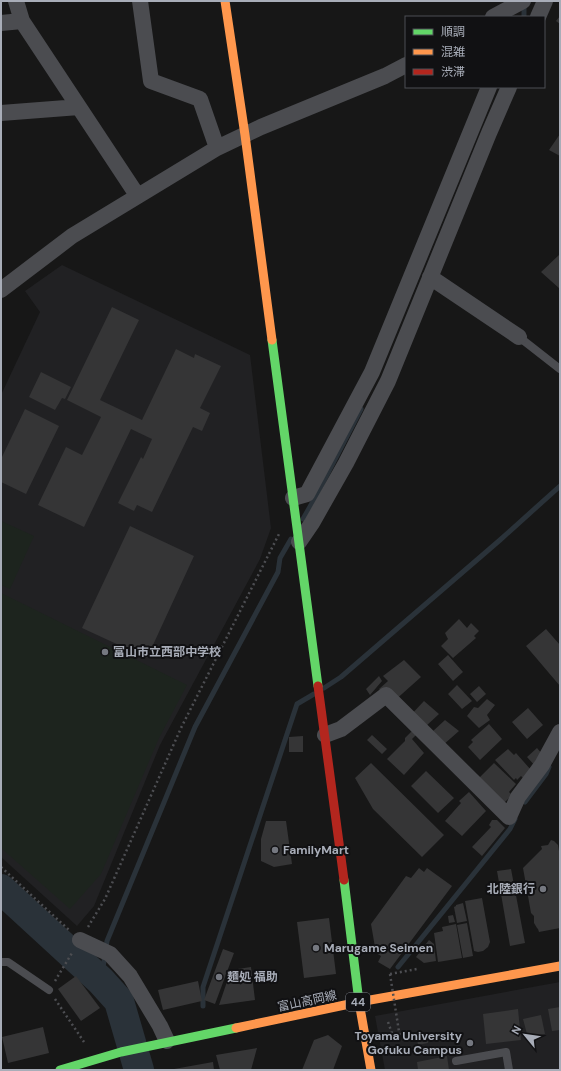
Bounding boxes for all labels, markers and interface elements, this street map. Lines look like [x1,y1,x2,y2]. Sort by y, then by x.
legend [405,16,545,88]
text: 順調 [441,24,465,40]
text: 混雑 [441,44,465,60]
text: 渋滞 [441,64,465,80]
place label: 富山市立西部中学校 [113,644,221,660]
marker: 富山市立西部中学校 [100,647,110,657]
place label: FamilyMart [283,842,349,858]
marker: FamilyMart [270,845,280,855]
place label: 北陸銀行 [487,881,535,897]
marker: 北陸銀行 [538,884,548,894]
place label: Marugame Seimen [324,940,433,956]
marker: Marugame Seimen [311,943,321,953]
place label: 麺処 福助 [227,969,278,985]
marker: 麺処 福助 [214,972,224,982]
street label: 富山高岡線 [276,987,338,1015]
road number: 44 [346,993,370,1011]
north arrow [505,1015,545,1055]
text: N [508,1023,524,1037]
place label: Toyama University Gofuku Campus [355,1028,463,1058]
marker: Toyama University Gofuku Campus [465,1038,475,1048]

